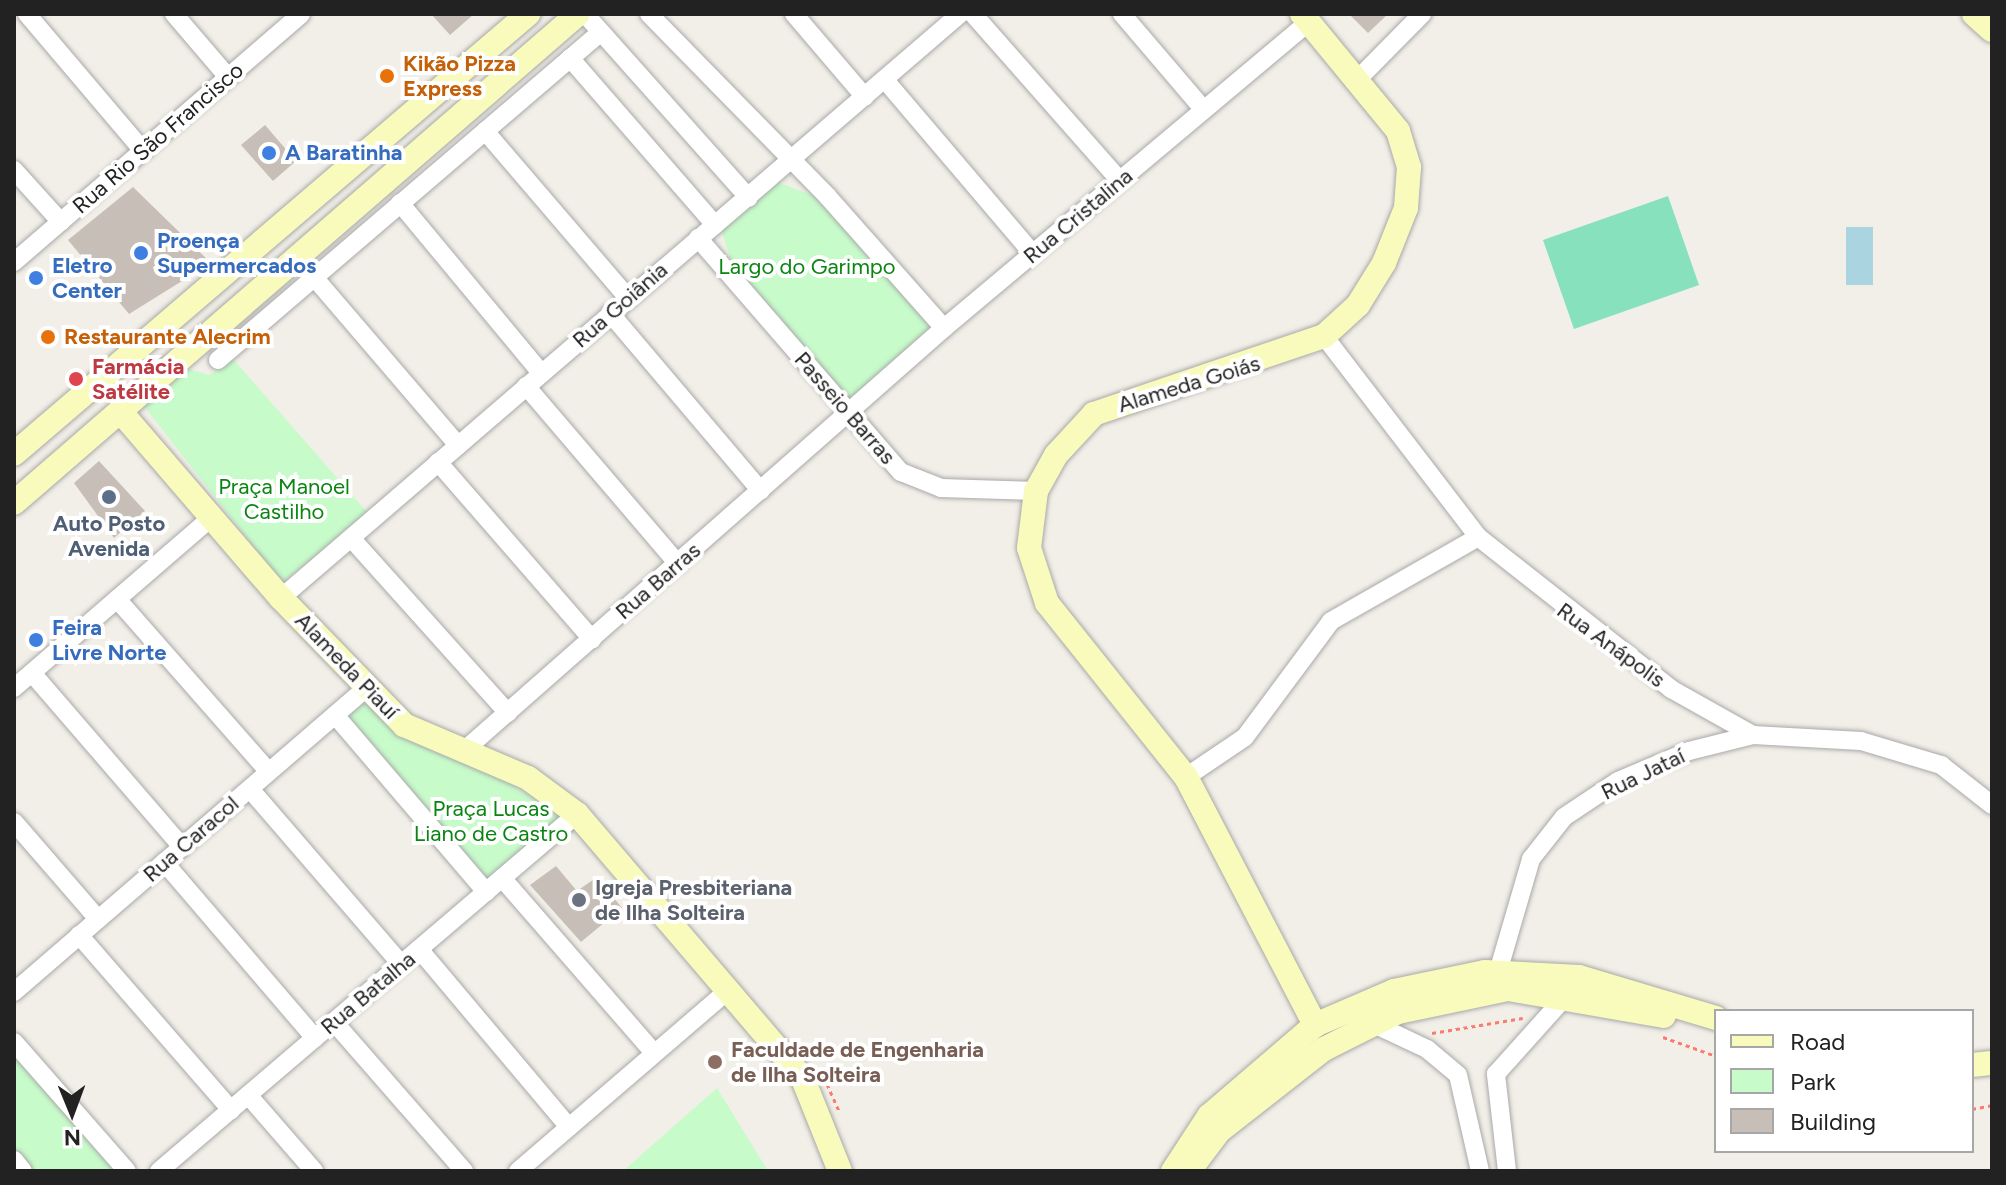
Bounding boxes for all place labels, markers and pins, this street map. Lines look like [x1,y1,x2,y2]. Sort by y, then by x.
place label: Kikão Pizza Express [403,50,516,102]
marker: Kikão Pizza Express [378,67,396,85]
place label: A Baratinha [285,140,403,166]
marker: A Baratinha [260,144,278,162]
place label: Proença Supermercados [157,227,316,278]
marker: Proença Supermercados [132,244,150,262]
place label: Eletro Center [52,252,122,304]
marker: Eletro Center [27,269,45,287]
place label: Restaurante Alecrim [64,324,271,350]
marker: Restaurante Alecrim [39,328,57,346]
place label: Farmácia Satélite [92,353,184,404]
marker: Farmácia Satélite [67,370,85,388]
marker: Auto Posto Avenida [100,488,118,506]
place label: Auto Posto Avenida [53,510,165,562]
place label: Feira Livre Norte [52,614,167,666]
marker: Feira Livre Norte [27,631,45,649]
place label: Igreja Presbiteriana de Ilha Solteira [595,874,792,926]
marker: Igreja Presbiteriana de Ilha Solteira [570,891,588,909]
place label: Faculdade de Engenharia de Ilha Solteira [731,1036,984,1088]
marker: Faculdade de Engenharia de Ilha Solteira [706,1053,724,1071]

